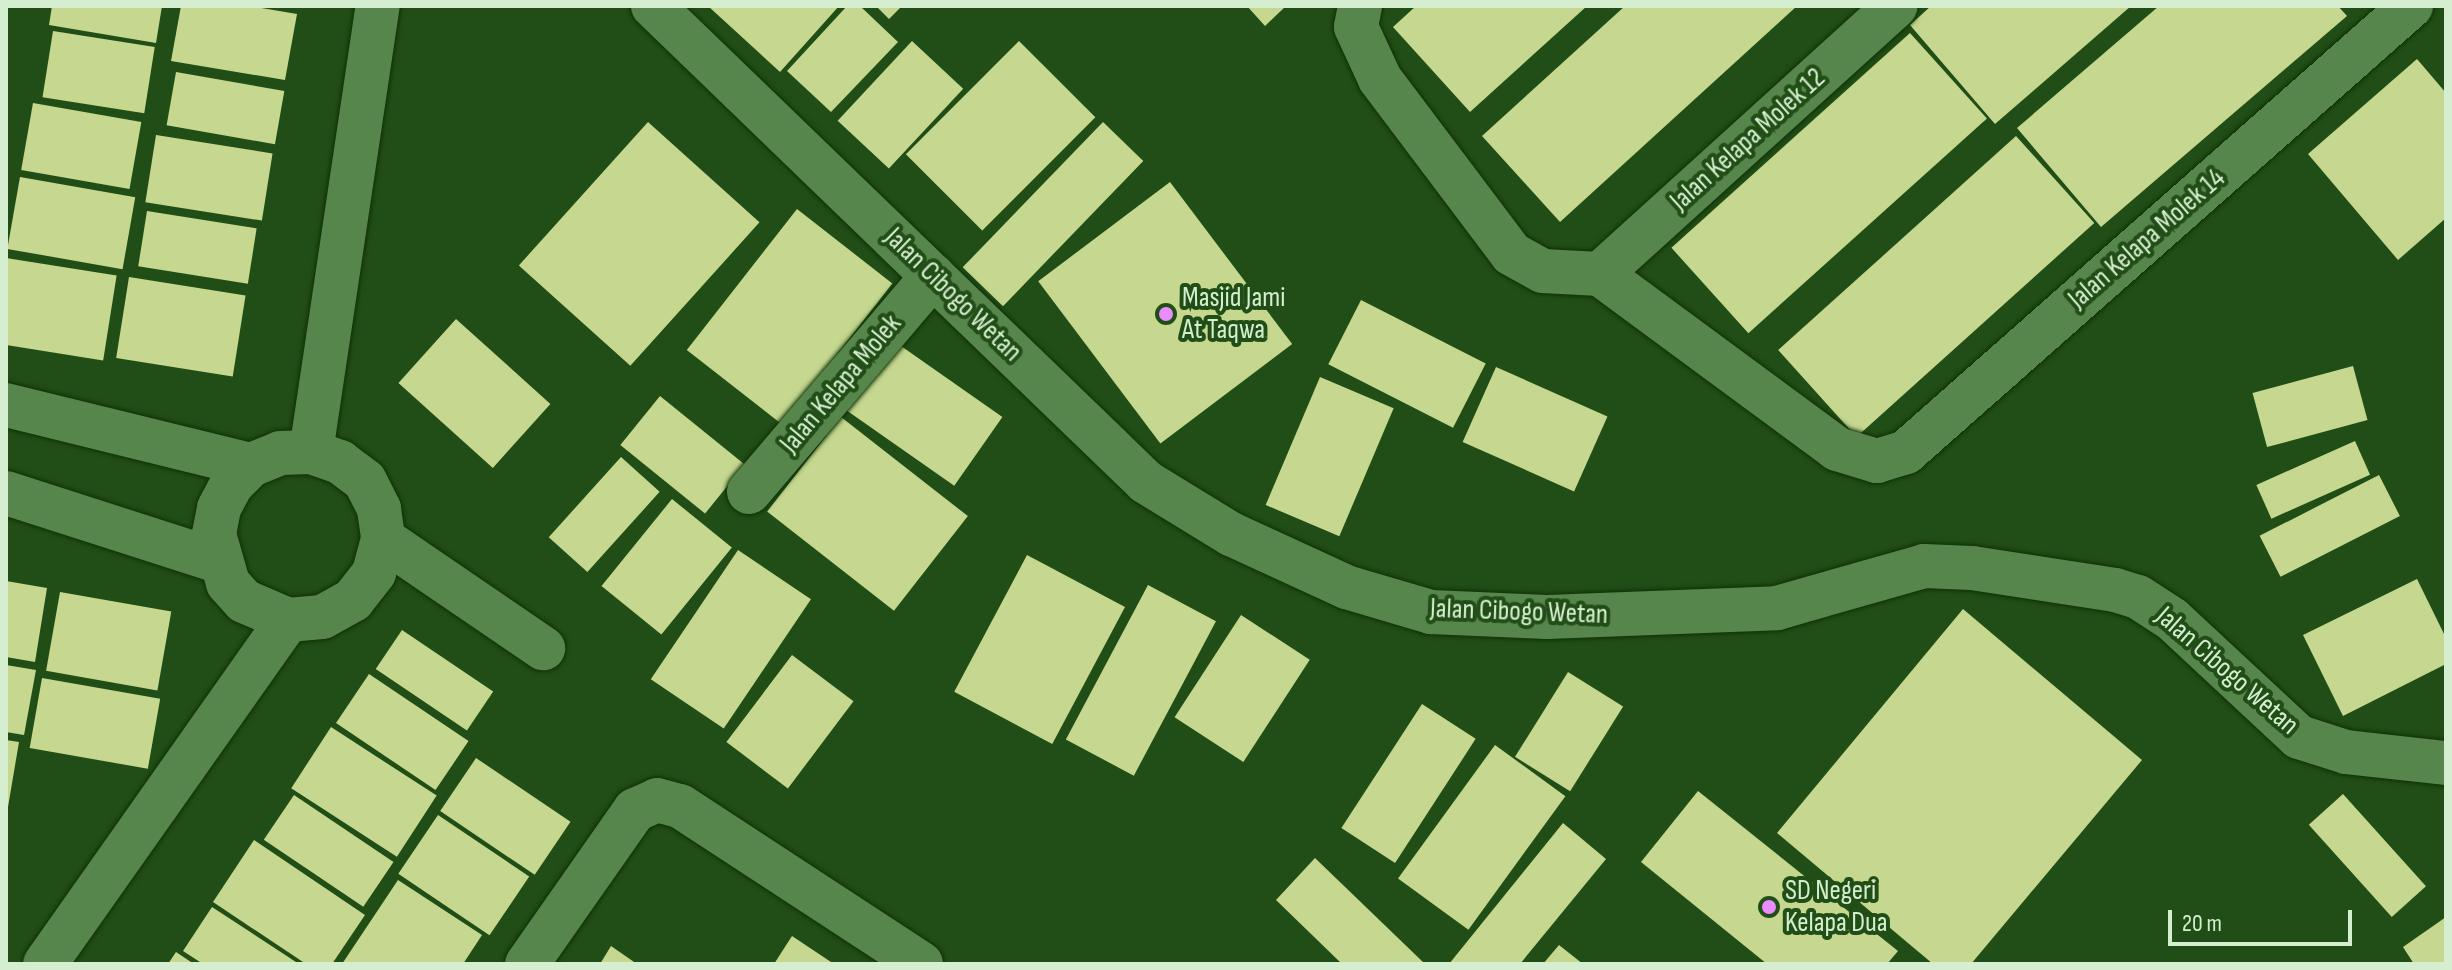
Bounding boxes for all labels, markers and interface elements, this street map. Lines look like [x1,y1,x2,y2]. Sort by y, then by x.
street label: Jalan Kelapa Molek 12 [1664,62,1832,218]
street label: Jalan Kelapa Molek 14 [2062,162,2232,316]
street label: Jalan Cibogo Wetan [877,221,1029,369]
place label: Masjid Jami At Taqwa [1182,281,1286,347]
marker: Masjid Jami At Taqwa [1157,305,1175,323]
street label: Jalan Kelapa Molek [773,308,909,460]
street label: Jalan Cibogo Wetan [1429,592,1609,632]
street label: Jalan Cibogo Wetan [2149,600,2305,742]
place label: SD Negeri Kelapa Dua [1785,874,1887,940]
scale bar [2172,894,2356,944]
marker: SD Negeri Kelapa Dua [1760,898,1778,916]
text: 20 m [2182,909,2222,938]

